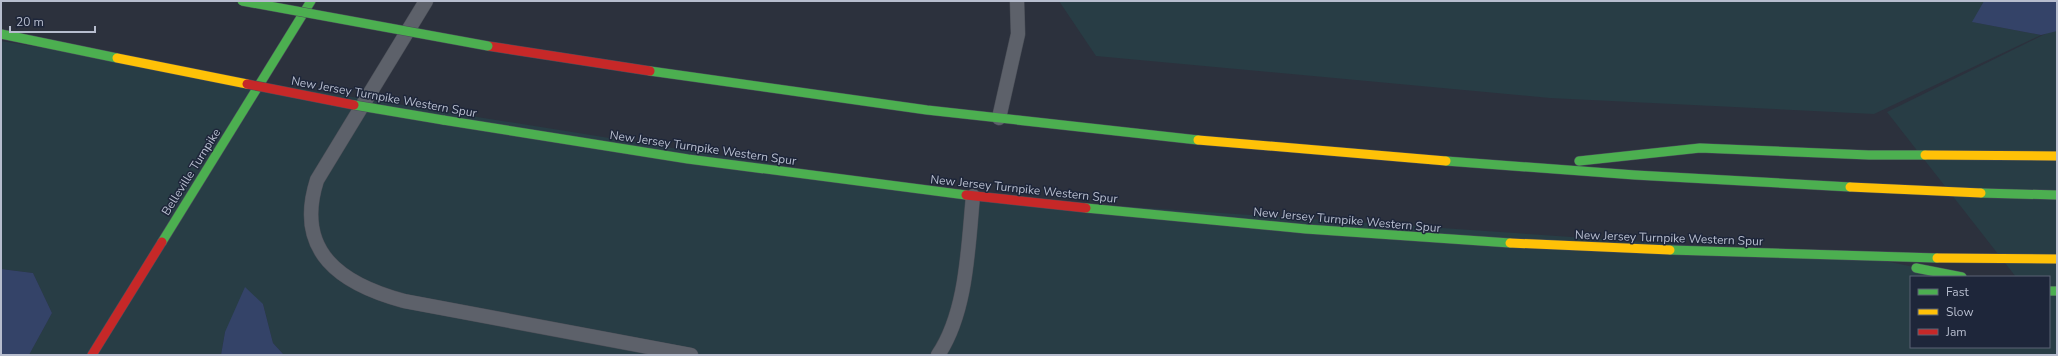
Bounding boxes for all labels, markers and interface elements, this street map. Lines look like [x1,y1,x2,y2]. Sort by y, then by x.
scale bar [10,8,95,34]
text: 20 m [16,14,44,30]
street label: New Jersey Turnpike Western Spur [290,73,479,121]
street label: Belleville Turnpike [158,126,224,218]
street label: New Jersey Turnpike Western Spur [609,127,798,169]
street label: New Jersey Turnpike Western Spur [930,171,1119,207]
street label: New Jersey Turnpike Western Spur [1253,204,1442,236]
street label: New Jersey Turnpike Western Spur [1575,227,1764,249]
legend [1910,276,2050,348]
text: Fast [1946,284,1969,300]
text: Slow [1946,304,1974,320]
text: Jam [1945,324,1967,340]

